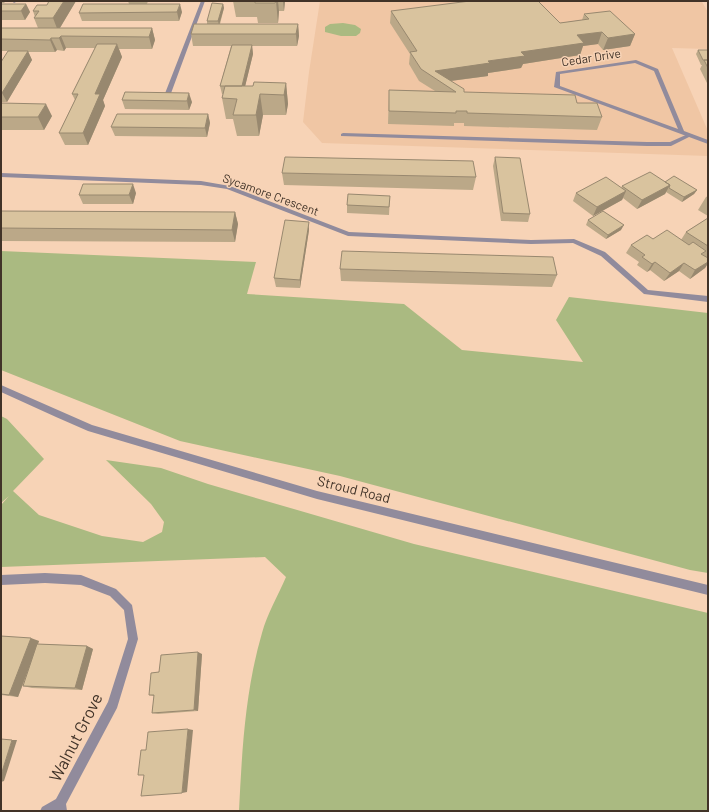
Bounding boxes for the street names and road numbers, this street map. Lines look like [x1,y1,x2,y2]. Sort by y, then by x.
street label: Cedar Drive [560,45,622,69]
street label: Sycamore Crescent [221,170,321,218]
street label: Stroud Road [316,472,392,506]
street label: Walnut Grove [44,689,106,785]

